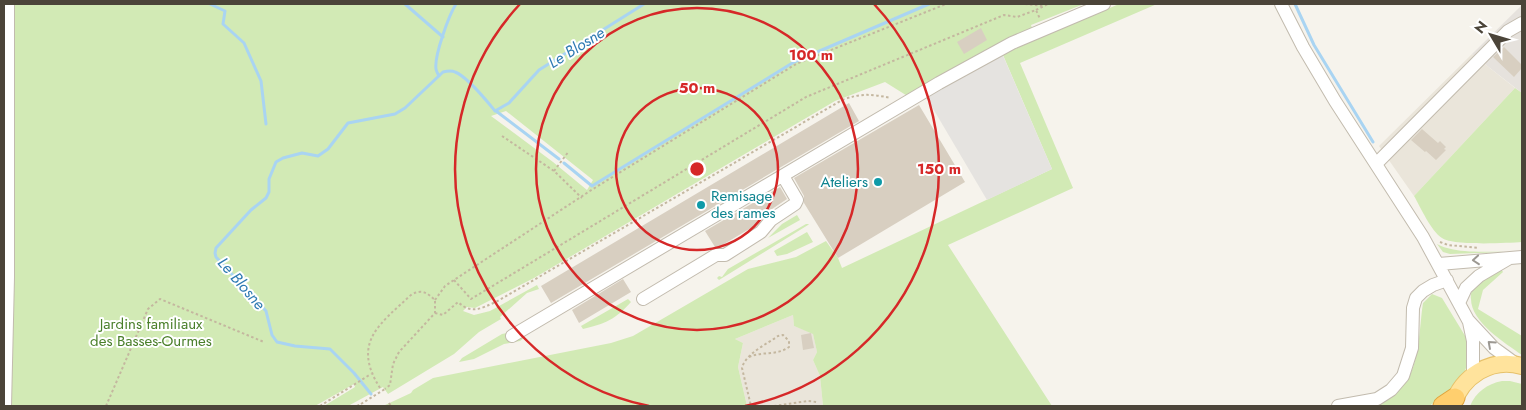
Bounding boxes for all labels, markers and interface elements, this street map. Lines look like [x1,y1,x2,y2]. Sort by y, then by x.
north arrow [1466,10,1516,60]
text: N [1469,16,1492,38]
water label: Le Blosne [543,21,609,74]
text: 100 m [789,44,833,66]
text: 50 m [679,77,715,99]
text: 150 m [917,158,961,180]
centre of rings [688,160,706,178]
place label: Ateliers [821,171,868,193]
marker: Ateliers [872,176,884,188]
place label: Remisage des rames [711,185,776,224]
marker: Remisage des rames [695,199,707,211]
water label: Le Blosne [212,252,271,315]
one-way arrow [1472,254,1480,265]
park label: Jardins familiaux des Basses-Ourmes [90,313,212,352]
one-way arrow [1487,341,1496,350]

